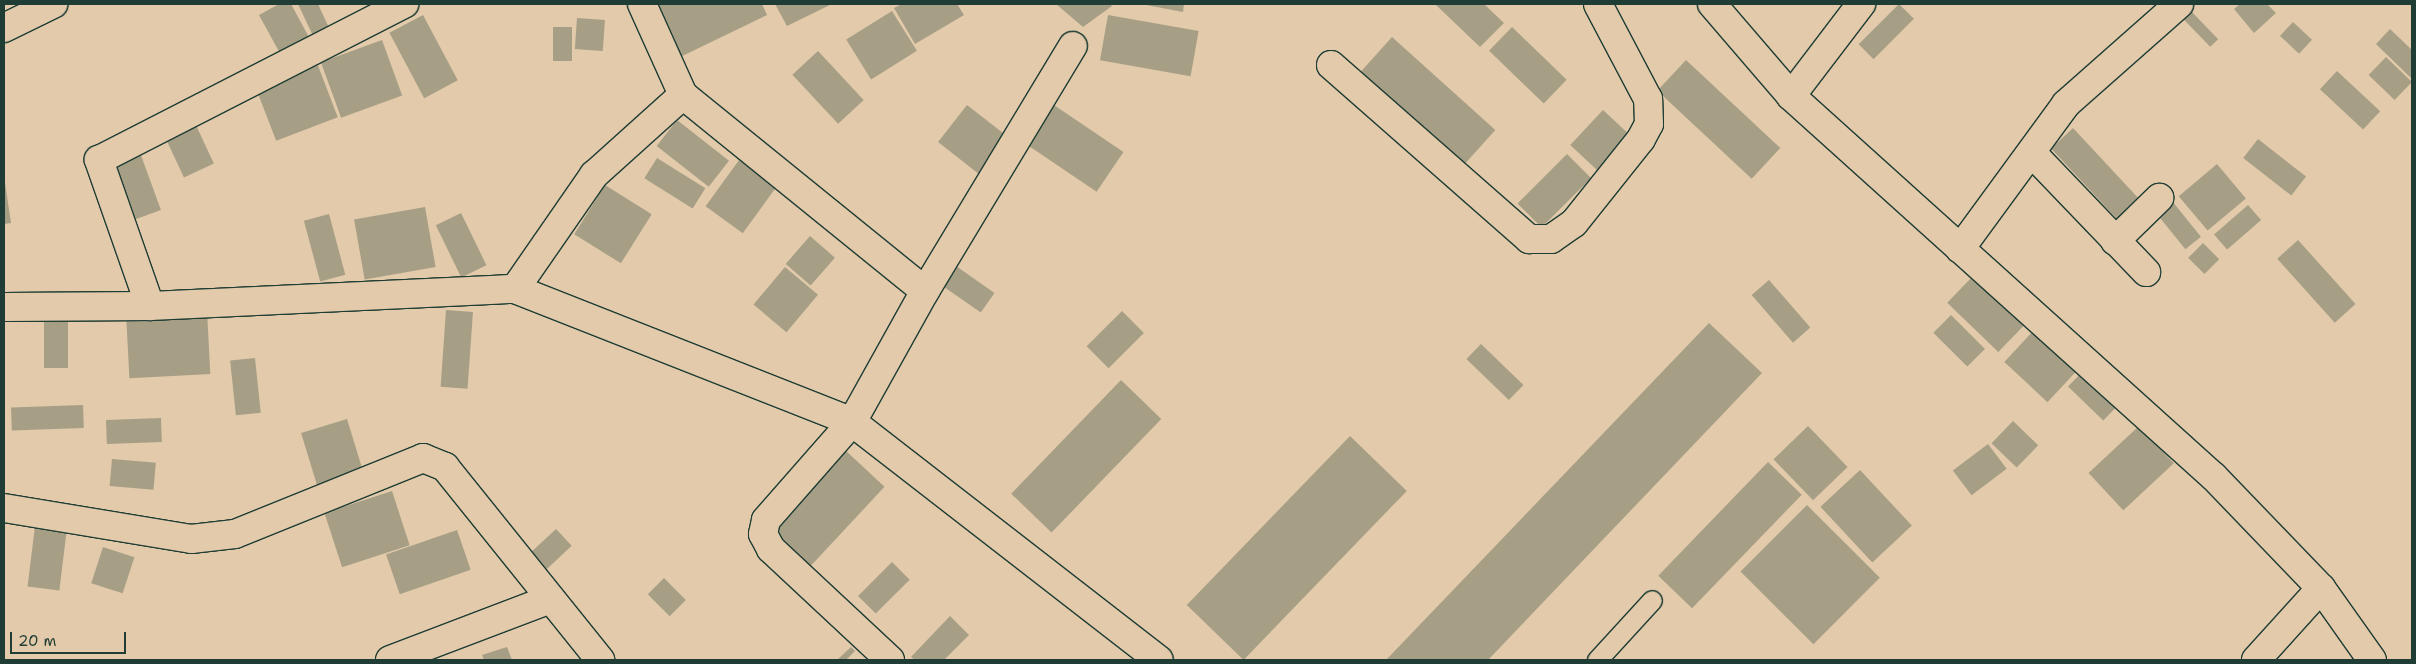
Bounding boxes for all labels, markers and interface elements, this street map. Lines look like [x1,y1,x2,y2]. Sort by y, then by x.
scale bar [12,622,129,654]
text: 20 m [18,631,57,651]

